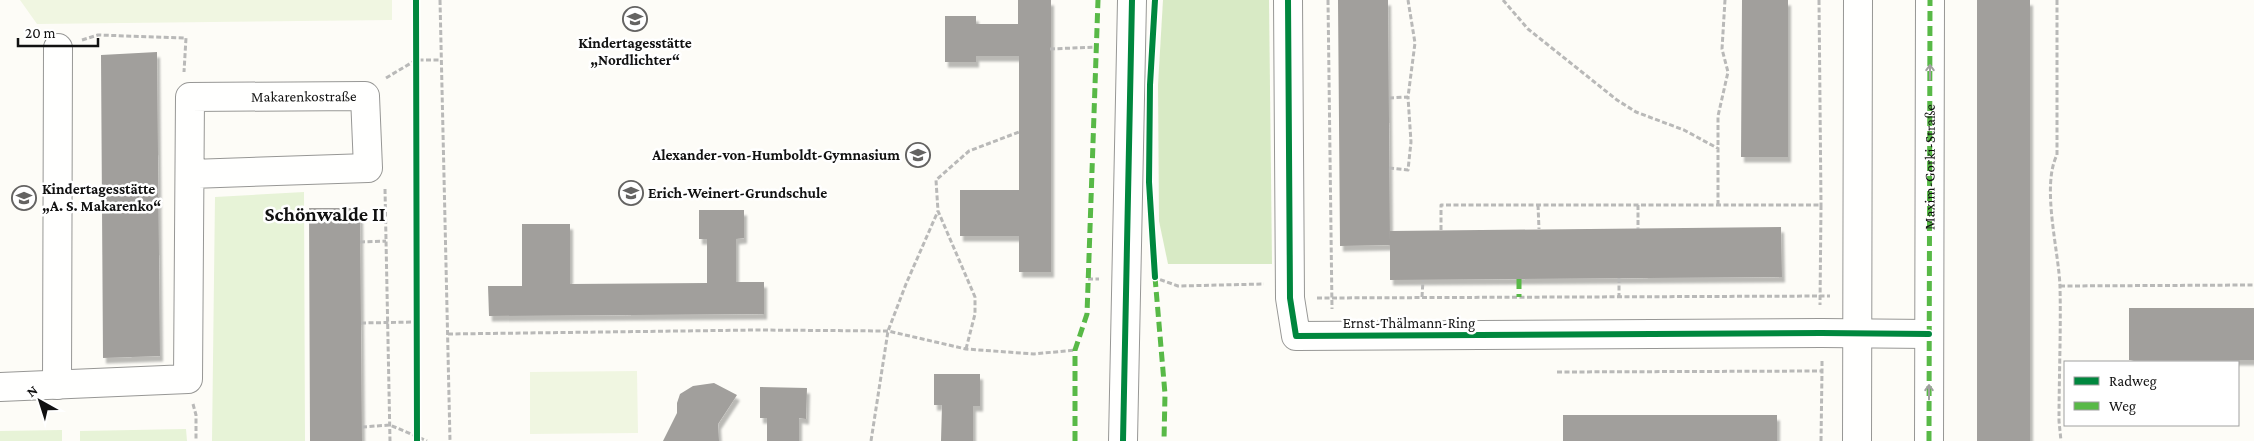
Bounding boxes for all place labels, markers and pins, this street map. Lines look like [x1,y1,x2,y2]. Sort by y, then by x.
school or university icon: Kindertagesstätte „Nordlichter“ [622,6,648,32]
place label: Kindertagesstätte „Nordlichter“ [578,35,692,68]
school or university icon: Alexander-von-Humboldt-Gymnasium [905,142,931,168]
place label: Alexander-von-Humboldt-Gymnasium [651,147,900,163]
school or university icon: Erich-Weinert-Grundschule [618,180,644,206]
place label: Kindertagesstätte „A. S. Makarenko“ [42,181,161,214]
school or university icon: Kindertagesstätte „A. S. Makarenko“ [11,185,37,211]
place label: Erich-Weinert-Grundschule [648,185,827,201]

